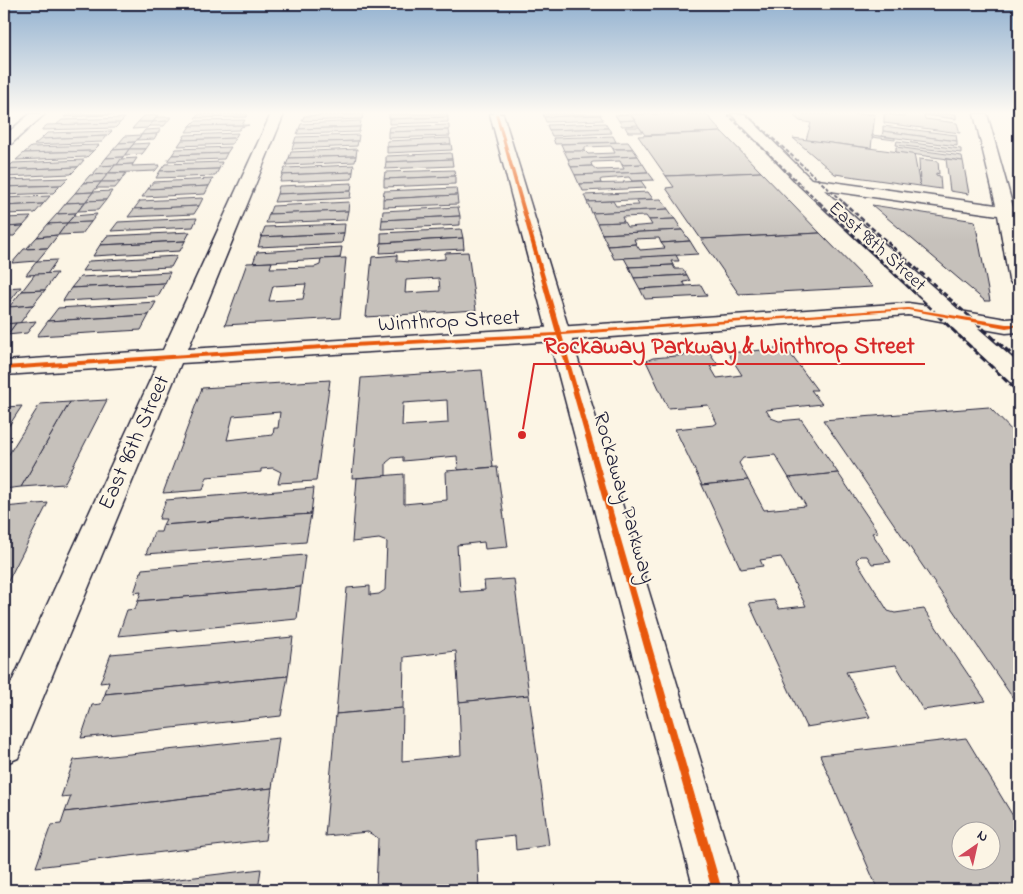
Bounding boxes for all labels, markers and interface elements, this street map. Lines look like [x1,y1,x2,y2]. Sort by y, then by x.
street label: East 98th Street [822,196,932,299]
street label: Winthrop Street [377,302,521,342]
callout: Rockaway Parkway & Winthrop Street [534,325,925,364]
text: Rockaway Parkway & Winthrop Street [543,330,916,366]
street label: East 96th Street [91,370,179,515]
street label: Rockaway Parkway [582,408,663,588]
north arrow [950,822,1000,872]
text: N [973,825,992,848]

